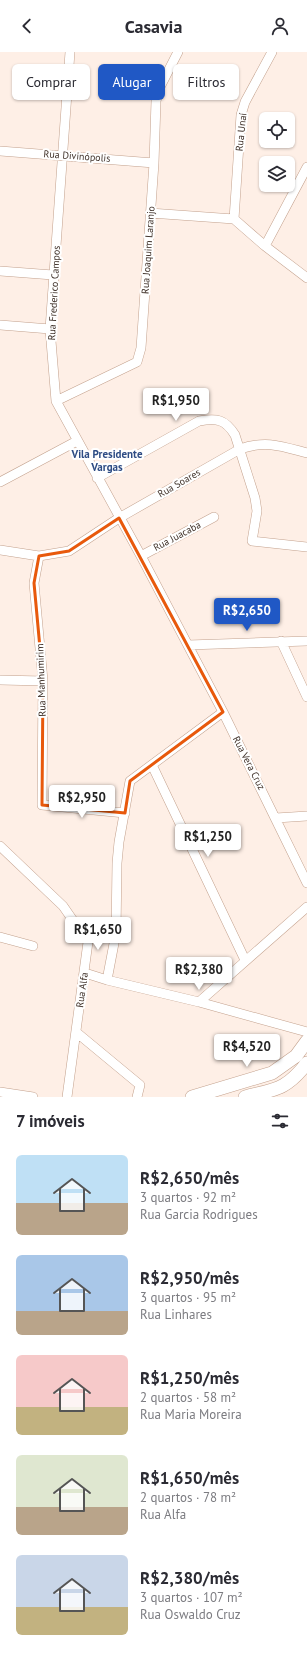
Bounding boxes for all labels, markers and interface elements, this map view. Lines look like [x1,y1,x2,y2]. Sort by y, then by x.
icon: back [16,15,38,37]
text: Casavia [125,15,182,38]
icon: person [269,15,291,37]
chip: Comprar [12,64,90,100]
chip: Alugar [98,64,165,100]
chip: Filtros [173,64,239,100]
street label: Rua Unaí [233,112,250,152]
map controls [259,112,295,192]
button: locate [259,112,295,148]
street label: Rua Divinópolis [43,147,111,165]
button: layers [259,156,295,192]
street label: Rua Joaquim Laranjo [138,206,158,294]
street label: Rua Frederico Campos [45,245,63,341]
pin: R$1,950 [139,388,213,422]
text: R$1,950 [152,392,200,409]
district label: Vila Presidente Vargas [71,447,143,474]
street label: Rua Soares [155,466,203,500]
street label: Rua Juacaba [151,518,203,554]
pin: R$2,650 [210,598,284,632]
text: R$2,650 [223,602,271,619]
street label: Rua Manhumirim [33,643,49,717]
street label: Rua Vera Cruz [230,734,268,792]
pin: R$2,950 [45,785,119,819]
text: R$2,950 [58,789,106,806]
pin: R$1,250 [171,824,245,858]
text: R$1,250 [184,828,232,845]
pin: R$1,650 [61,917,135,951]
text: R$1,650 [74,921,122,938]
pin: R$2,380 [162,957,236,991]
text: R$2,380 [175,961,223,978]
street label: Rua Alfa [73,972,91,1008]
pin: R$4,520 [210,1034,284,1068]
text: R$4,520 [223,1038,271,1055]
text: 7 imóveis [16,1110,85,1132]
icon: filters [269,1110,291,1132]
text: R$2,650/mês [140,1167,239,1189]
icon: home [48,1171,96,1219]
text: 3 quartos · 92 m² [140,1189,236,1206]
text: Rua Garcia Rodrigues [140,1206,258,1223]
text: R$2,950/mês [140,1267,239,1289]
icon: home [48,1271,96,1319]
text: 3 quartos · 95 m² [140,1289,236,1306]
text: Rua Linhares [140,1306,212,1323]
text: R$1,250/mês [140,1367,239,1389]
icon: home [48,1371,96,1419]
text: 2 quartos · 58 m² [140,1389,236,1406]
text: Rua Maria Moreira [140,1406,242,1423]
text: R$1,650/mês [140,1467,239,1489]
icon: home [48,1471,96,1519]
text: 2 quartos · 78 m² [140,1489,236,1506]
text: Rua Alfa [140,1506,186,1523]
text: R$2,380/mês [140,1567,239,1589]
icon: home [48,1571,96,1619]
text: 3 quartos · 107 m² [140,1589,243,1606]
text: Rua Oswaldo Cruz [140,1606,241,1623]

